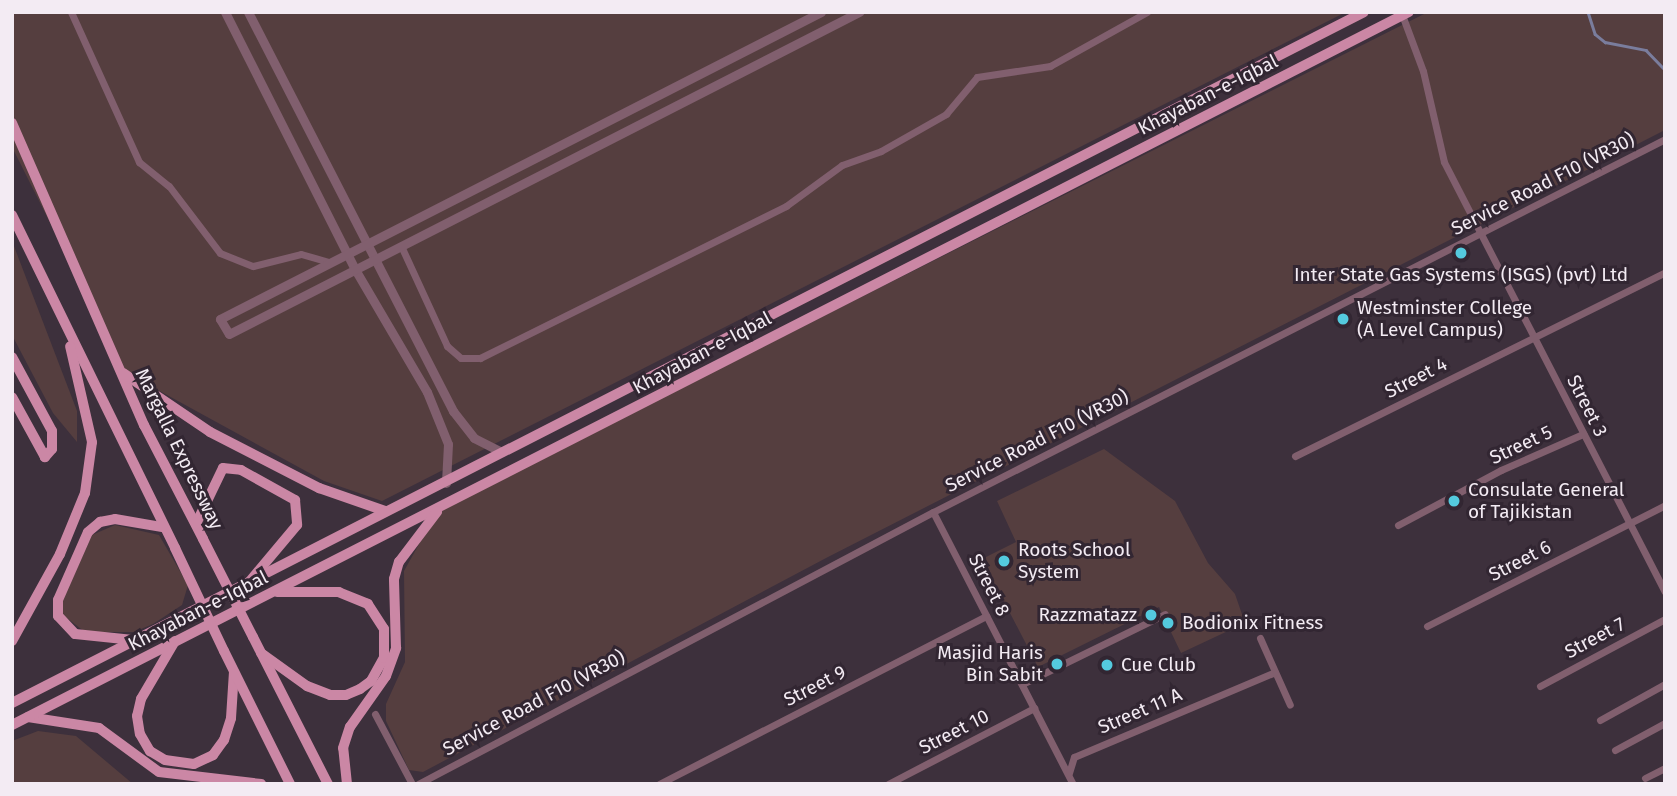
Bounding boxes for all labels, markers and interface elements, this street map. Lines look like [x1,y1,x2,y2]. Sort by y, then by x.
street label: Khayaban-e-Iqbal [1134,50,1282,140]
street label: Service Road F10 (VR30) [1447,128,1639,240]
marker: Inter State Gas Systems (ISGS) (pvt) Ltd [1453,245,1469,261]
place label: Inter State Gas Systems (ISGS) (pvt) Ltd [1294,264,1628,286]
place label: Westminster College (A Level Campus) [1357,297,1532,341]
street label: Khayaban-e-Iqbal [629,307,775,399]
marker: Westminster College (A Level Campus) [1335,311,1351,327]
street label: Street 4 [1381,353,1451,403]
street label: Margalla Expressway [130,365,228,533]
street label: Street 3 [1562,371,1612,441]
street label: Service Road F10 (VR30) [941,385,1133,497]
street label: Street 5 [1486,421,1556,469]
place label: Consulate General of Tajikistan [1468,479,1624,523]
marker: Consulate General of Tajikistan [1446,493,1462,509]
street label: Street 6 [1485,536,1555,586]
place label: Roots School System [1018,539,1130,583]
street label: Street 8 [964,550,1014,620]
marker: Roots School System [996,553,1012,569]
street label: Khayaban-e-Iqbal [124,566,272,656]
place label: Razzmatazz [1038,604,1137,626]
marker: Razzmatazz [1143,607,1159,623]
place label: Bodionix Fitness [1182,612,1323,634]
street label: Street 7 [1561,613,1629,663]
marker: Bodionix Fitness [1160,615,1176,631]
place label: Masjid Haris Bin Sabit [937,642,1043,686]
street label: Service Road F10 (VR30) [439,645,629,761]
place label: Cue Club [1121,654,1196,676]
marker: Masjid Haris Bin Sabit [1049,656,1065,672]
marker: Cue Club [1099,657,1115,673]
street label: Street 9 [780,661,850,711]
street label: Street 11 A [1095,683,1185,739]
street label: Street 10 [915,705,993,759]

